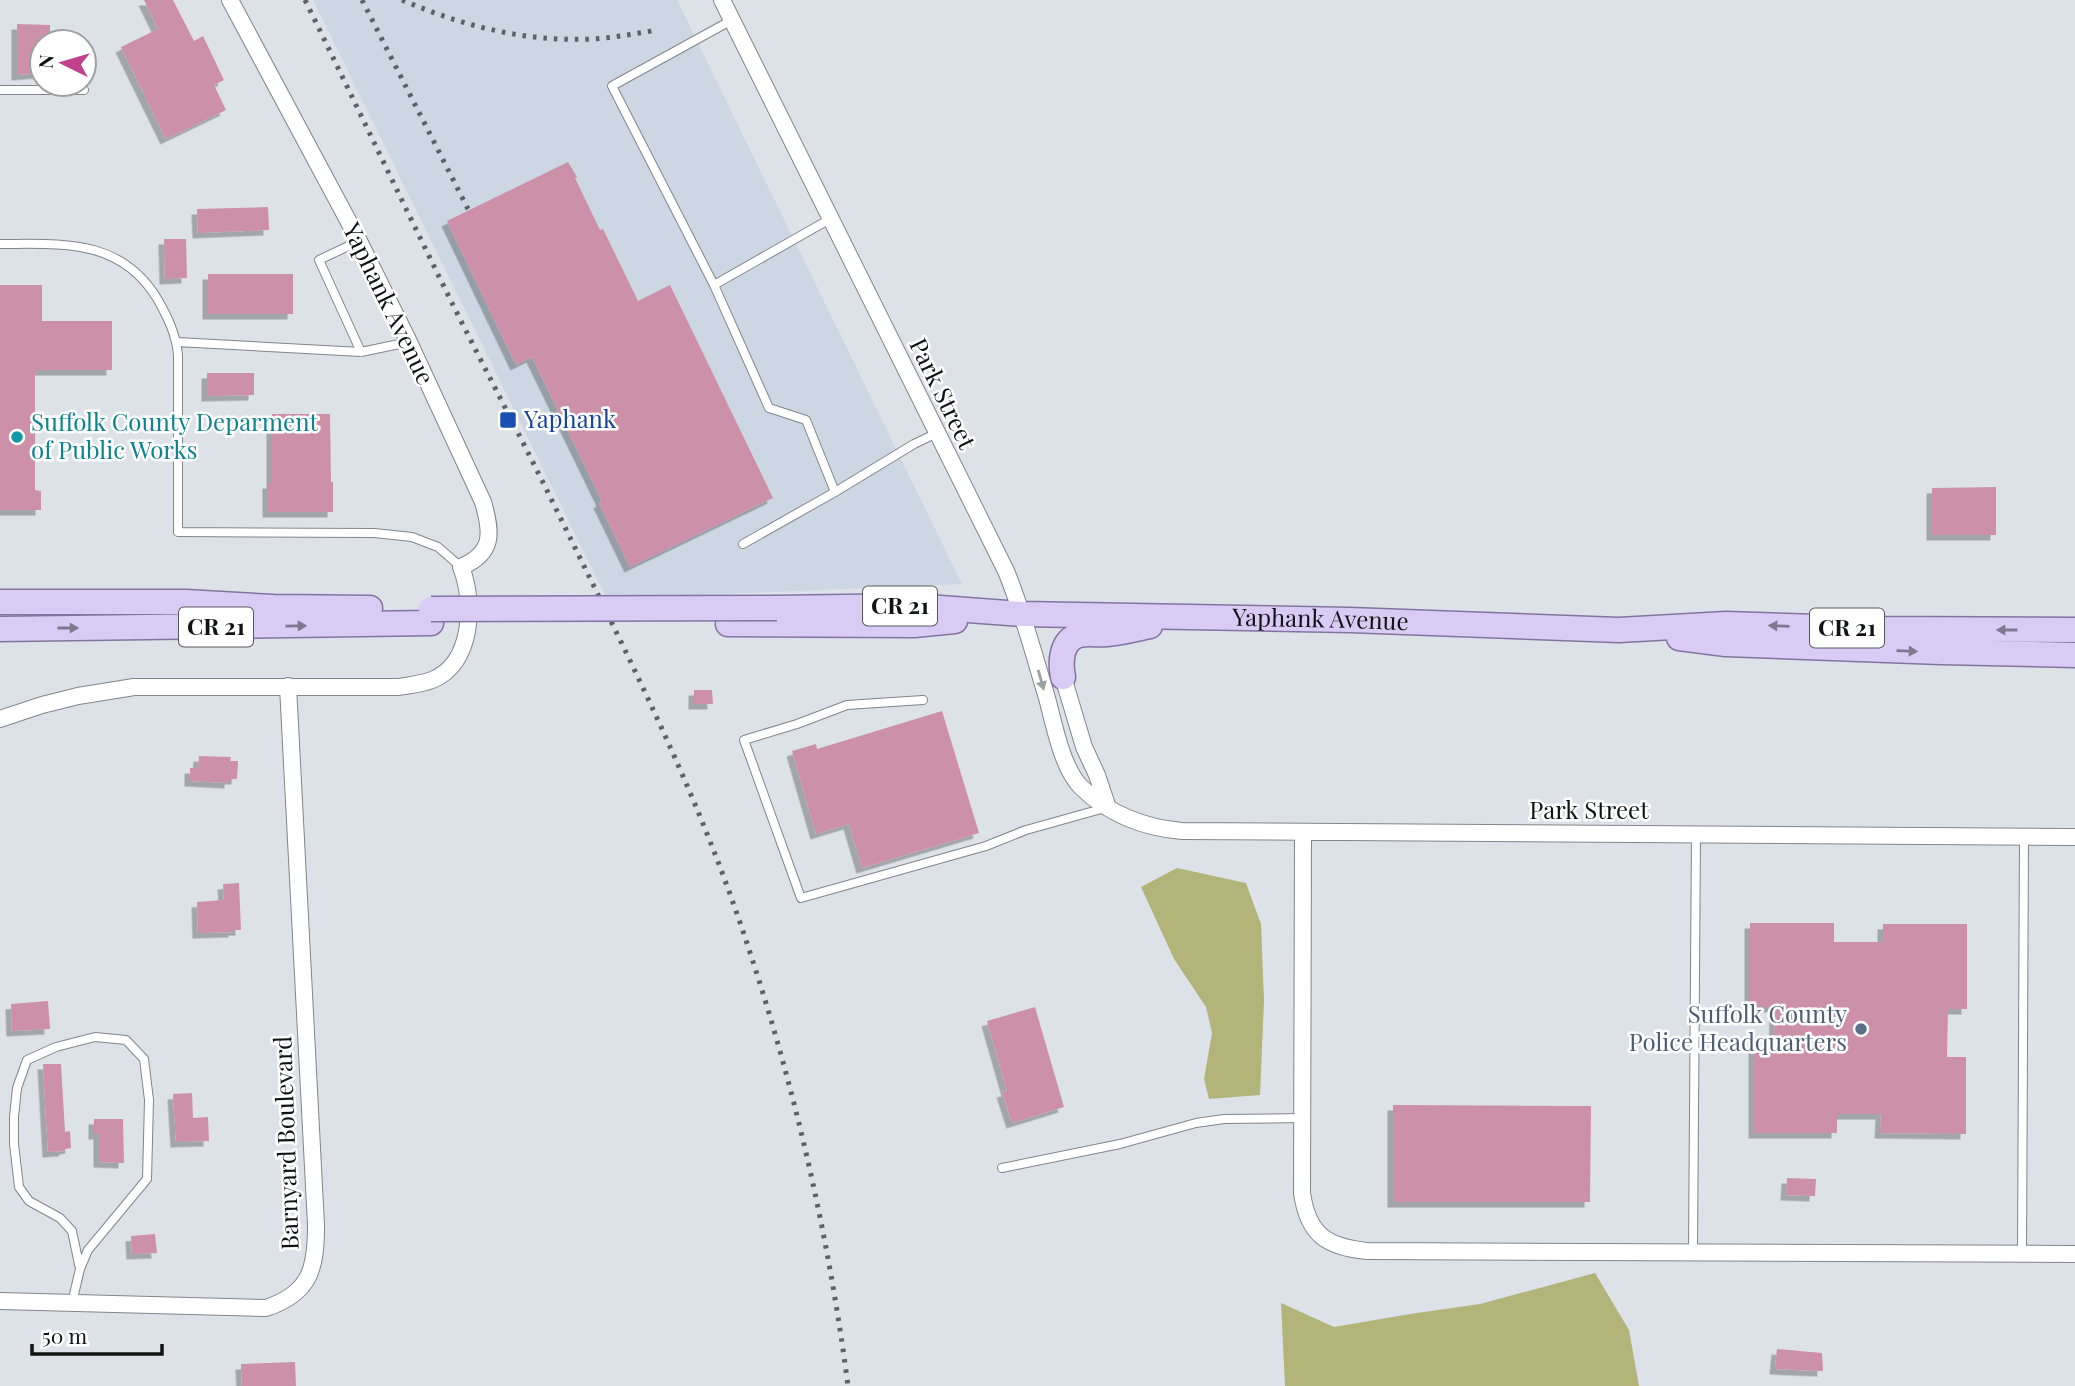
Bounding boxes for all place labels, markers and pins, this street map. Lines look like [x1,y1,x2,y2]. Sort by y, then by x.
place label: Yaphank [523,402,617,434]
place label: Suffolk County Deparment of Public Works [31,405,319,465]
marker: Yaphank [498,410,518,430]
marker: Suffolk County Deparment of Public Works [9,429,25,445]
place label: Suffolk County Police Headquarters [1629,997,1847,1057]
marker: Suffolk County Police Headquarters [1853,1021,1869,1037]

